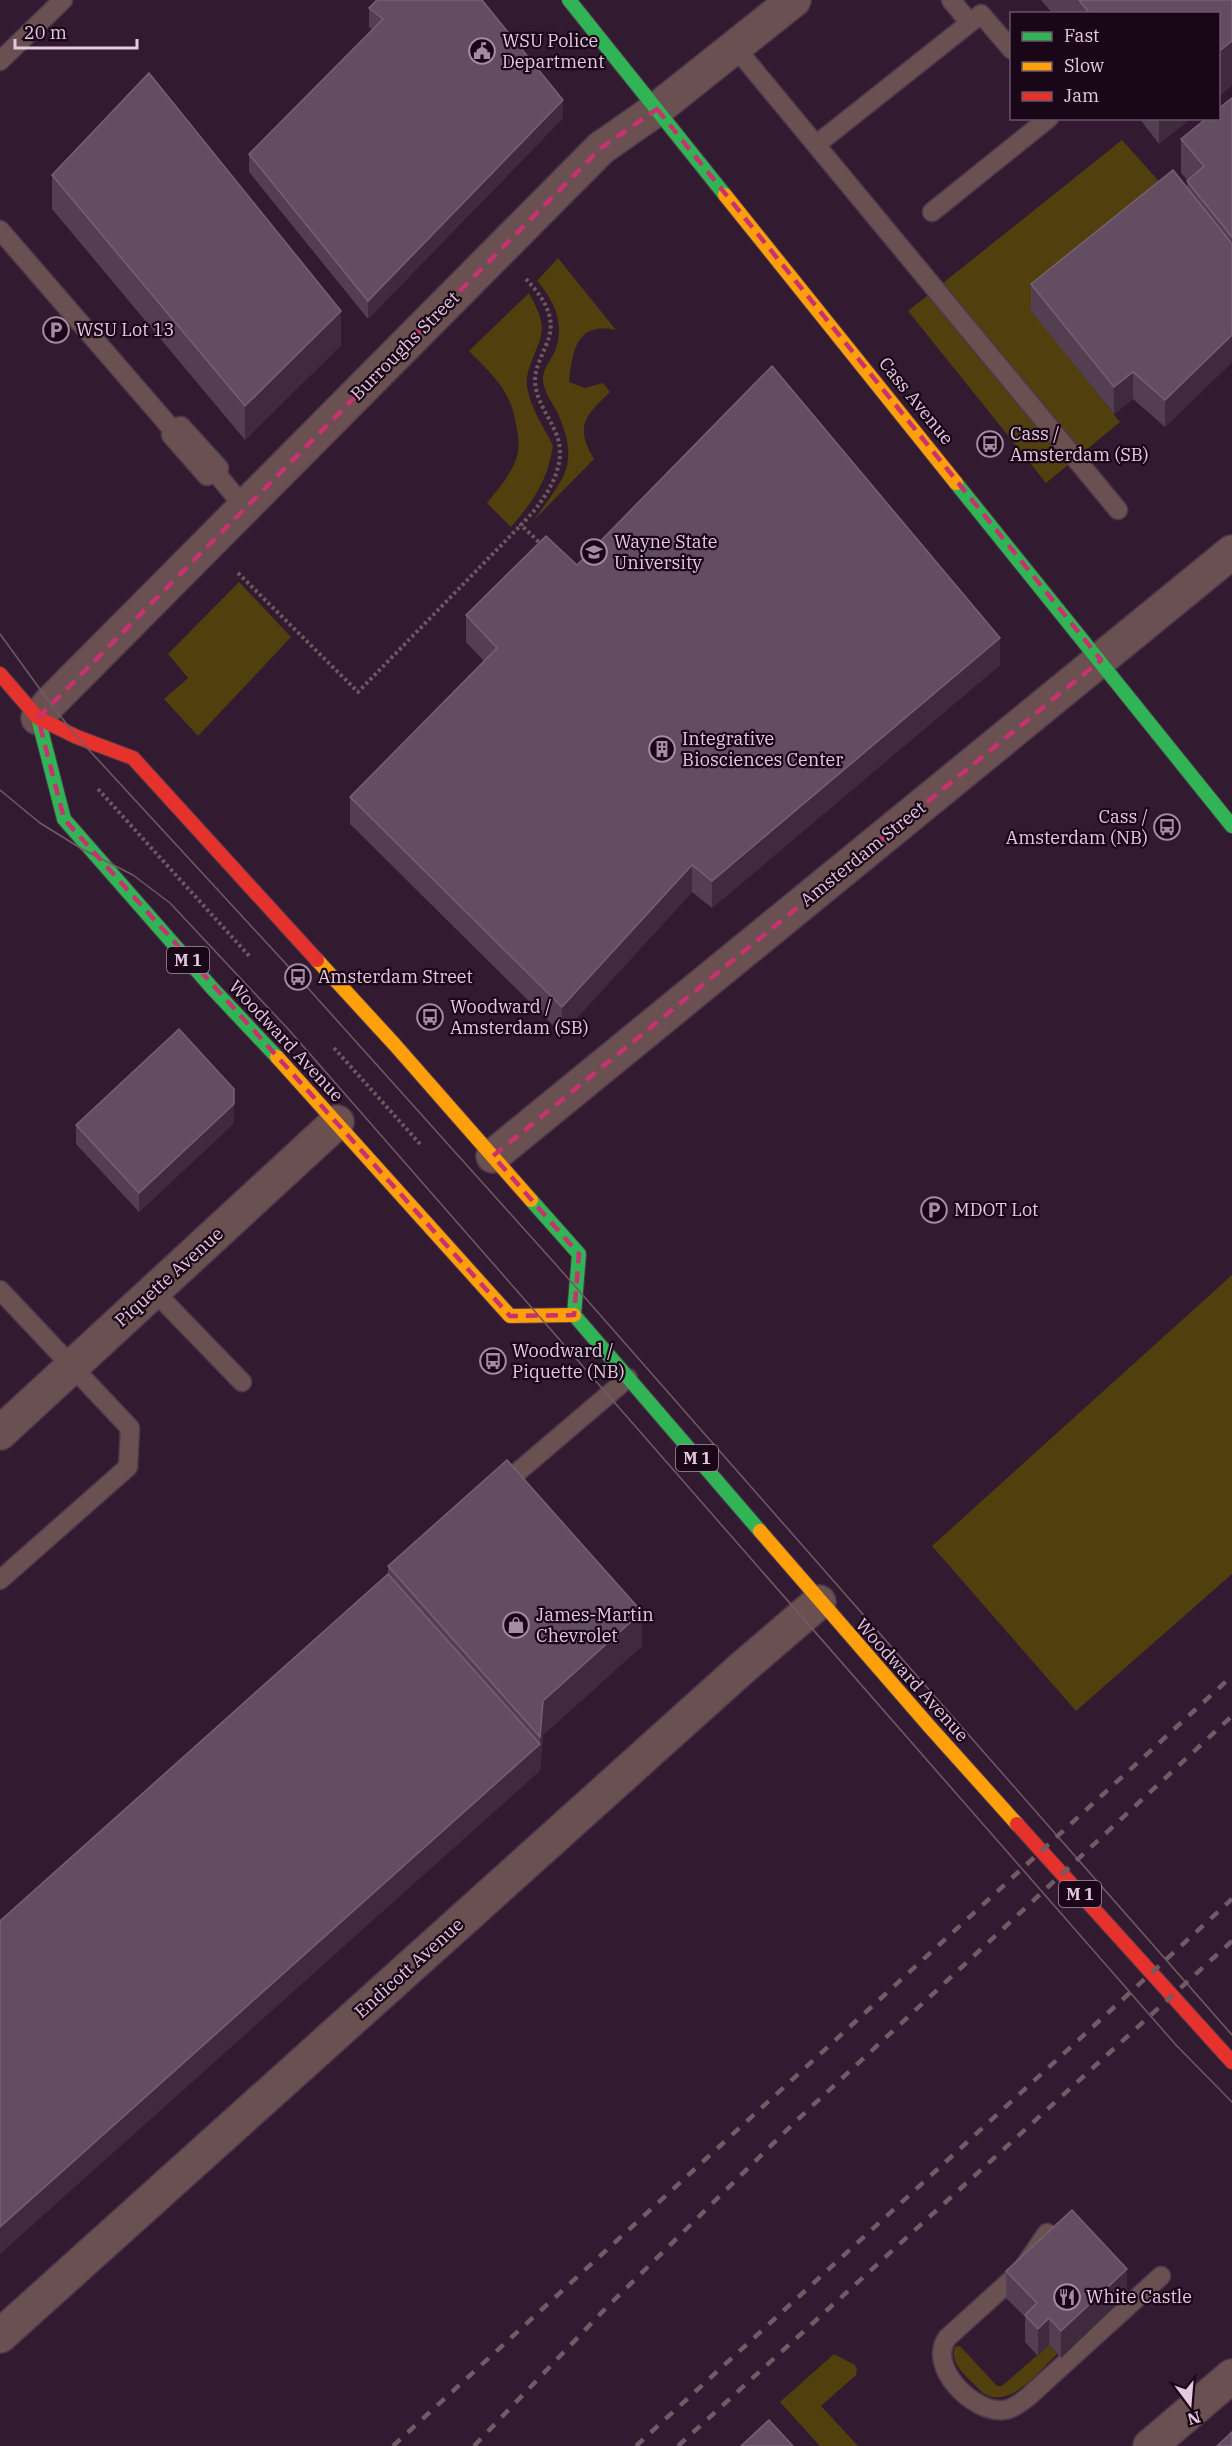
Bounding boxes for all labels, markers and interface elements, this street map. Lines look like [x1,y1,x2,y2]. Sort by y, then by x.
scale bar [15,12,136,50]
legend [1010,12,1220,120]
text: 20 m [24,21,67,44]
text: Fast [1064,24,1099,47]
place label: WSU Police Department [502,29,605,73]
public building icon: WSU Police Department [467,36,497,66]
text: Slow [1064,54,1104,77]
text: Jam [1064,84,1099,107]
street label: Burroughs Street [345,286,464,405]
parking icon: WSU Lot 13 [41,315,71,345]
place label: WSU Lot 13 [76,318,174,341]
street label: Cass Avenue [874,352,959,449]
place label: Cass / Amsterdam (SB) [1010,422,1149,466]
bus stop icon: Cass / Amsterdam (SB) [975,429,1005,459]
place label: Wayne State University [614,530,718,574]
school or university icon: Wayne State University [579,537,609,567]
place label: Integrative Biosciences Center [682,727,843,771]
building icon: Integrative Biosciences Center [647,734,677,764]
street label: Amsterdam Street [795,796,930,911]
place label: Cass / Amsterdam (NB) [1006,805,1148,849]
bus stop icon: Cass / Amsterdam (NB) [1152,812,1182,842]
road number: M 1 [167,947,209,973]
bus stop icon: Amsterdam Street [283,962,313,992]
place label: Amsterdam Street [318,965,473,988]
street label: Woodward Avenue [224,975,349,1106]
place label: Woodward / Amsterdam (SB) [450,995,589,1039]
bus stop icon: Woodward / Amsterdam (SB) [415,1002,445,1032]
parking icon: MDOT Lot [919,1195,949,1225]
place label: MDOT Lot [954,1198,1038,1221]
street label: Piquette Avenue [110,1222,228,1331]
place label: Woodward / Piquette (NB) [512,1339,625,1383]
bus stop icon: Woodward / Piquette (NB) [478,1346,508,1376]
road number: M 1 [676,1445,718,1471]
place label: James-Martin Chevrolet [536,1603,654,1647]
shop icon: James-Martin Chevrolet [501,1610,531,1640]
street label: Woodward Avenue [851,1613,974,1746]
road number: M 1 [1059,1881,1101,1907]
street label: Endicott Avenue [349,1913,468,2023]
restaurant icon: White Castle [1052,2282,1082,2312]
place label: White Castle [1086,2285,1192,2308]
north arrow [1160,2374,1220,2434]
text: N [1185,2407,1203,2430]

